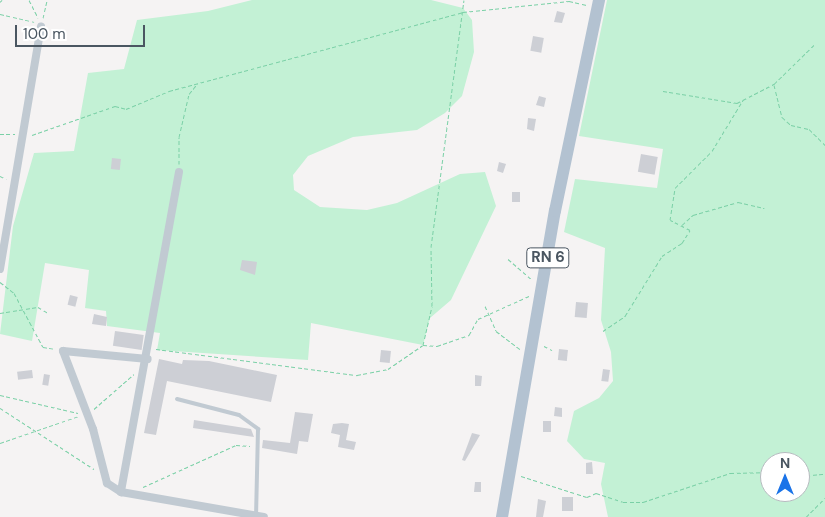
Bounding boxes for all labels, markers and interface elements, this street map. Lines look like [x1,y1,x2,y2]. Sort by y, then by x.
scale bar [18,15,148,47]
text: 100 m [23,24,66,44]
road number: RN 6 [526,246,570,270]
north arrow [760,452,810,502]
text: N [780,454,790,472]

